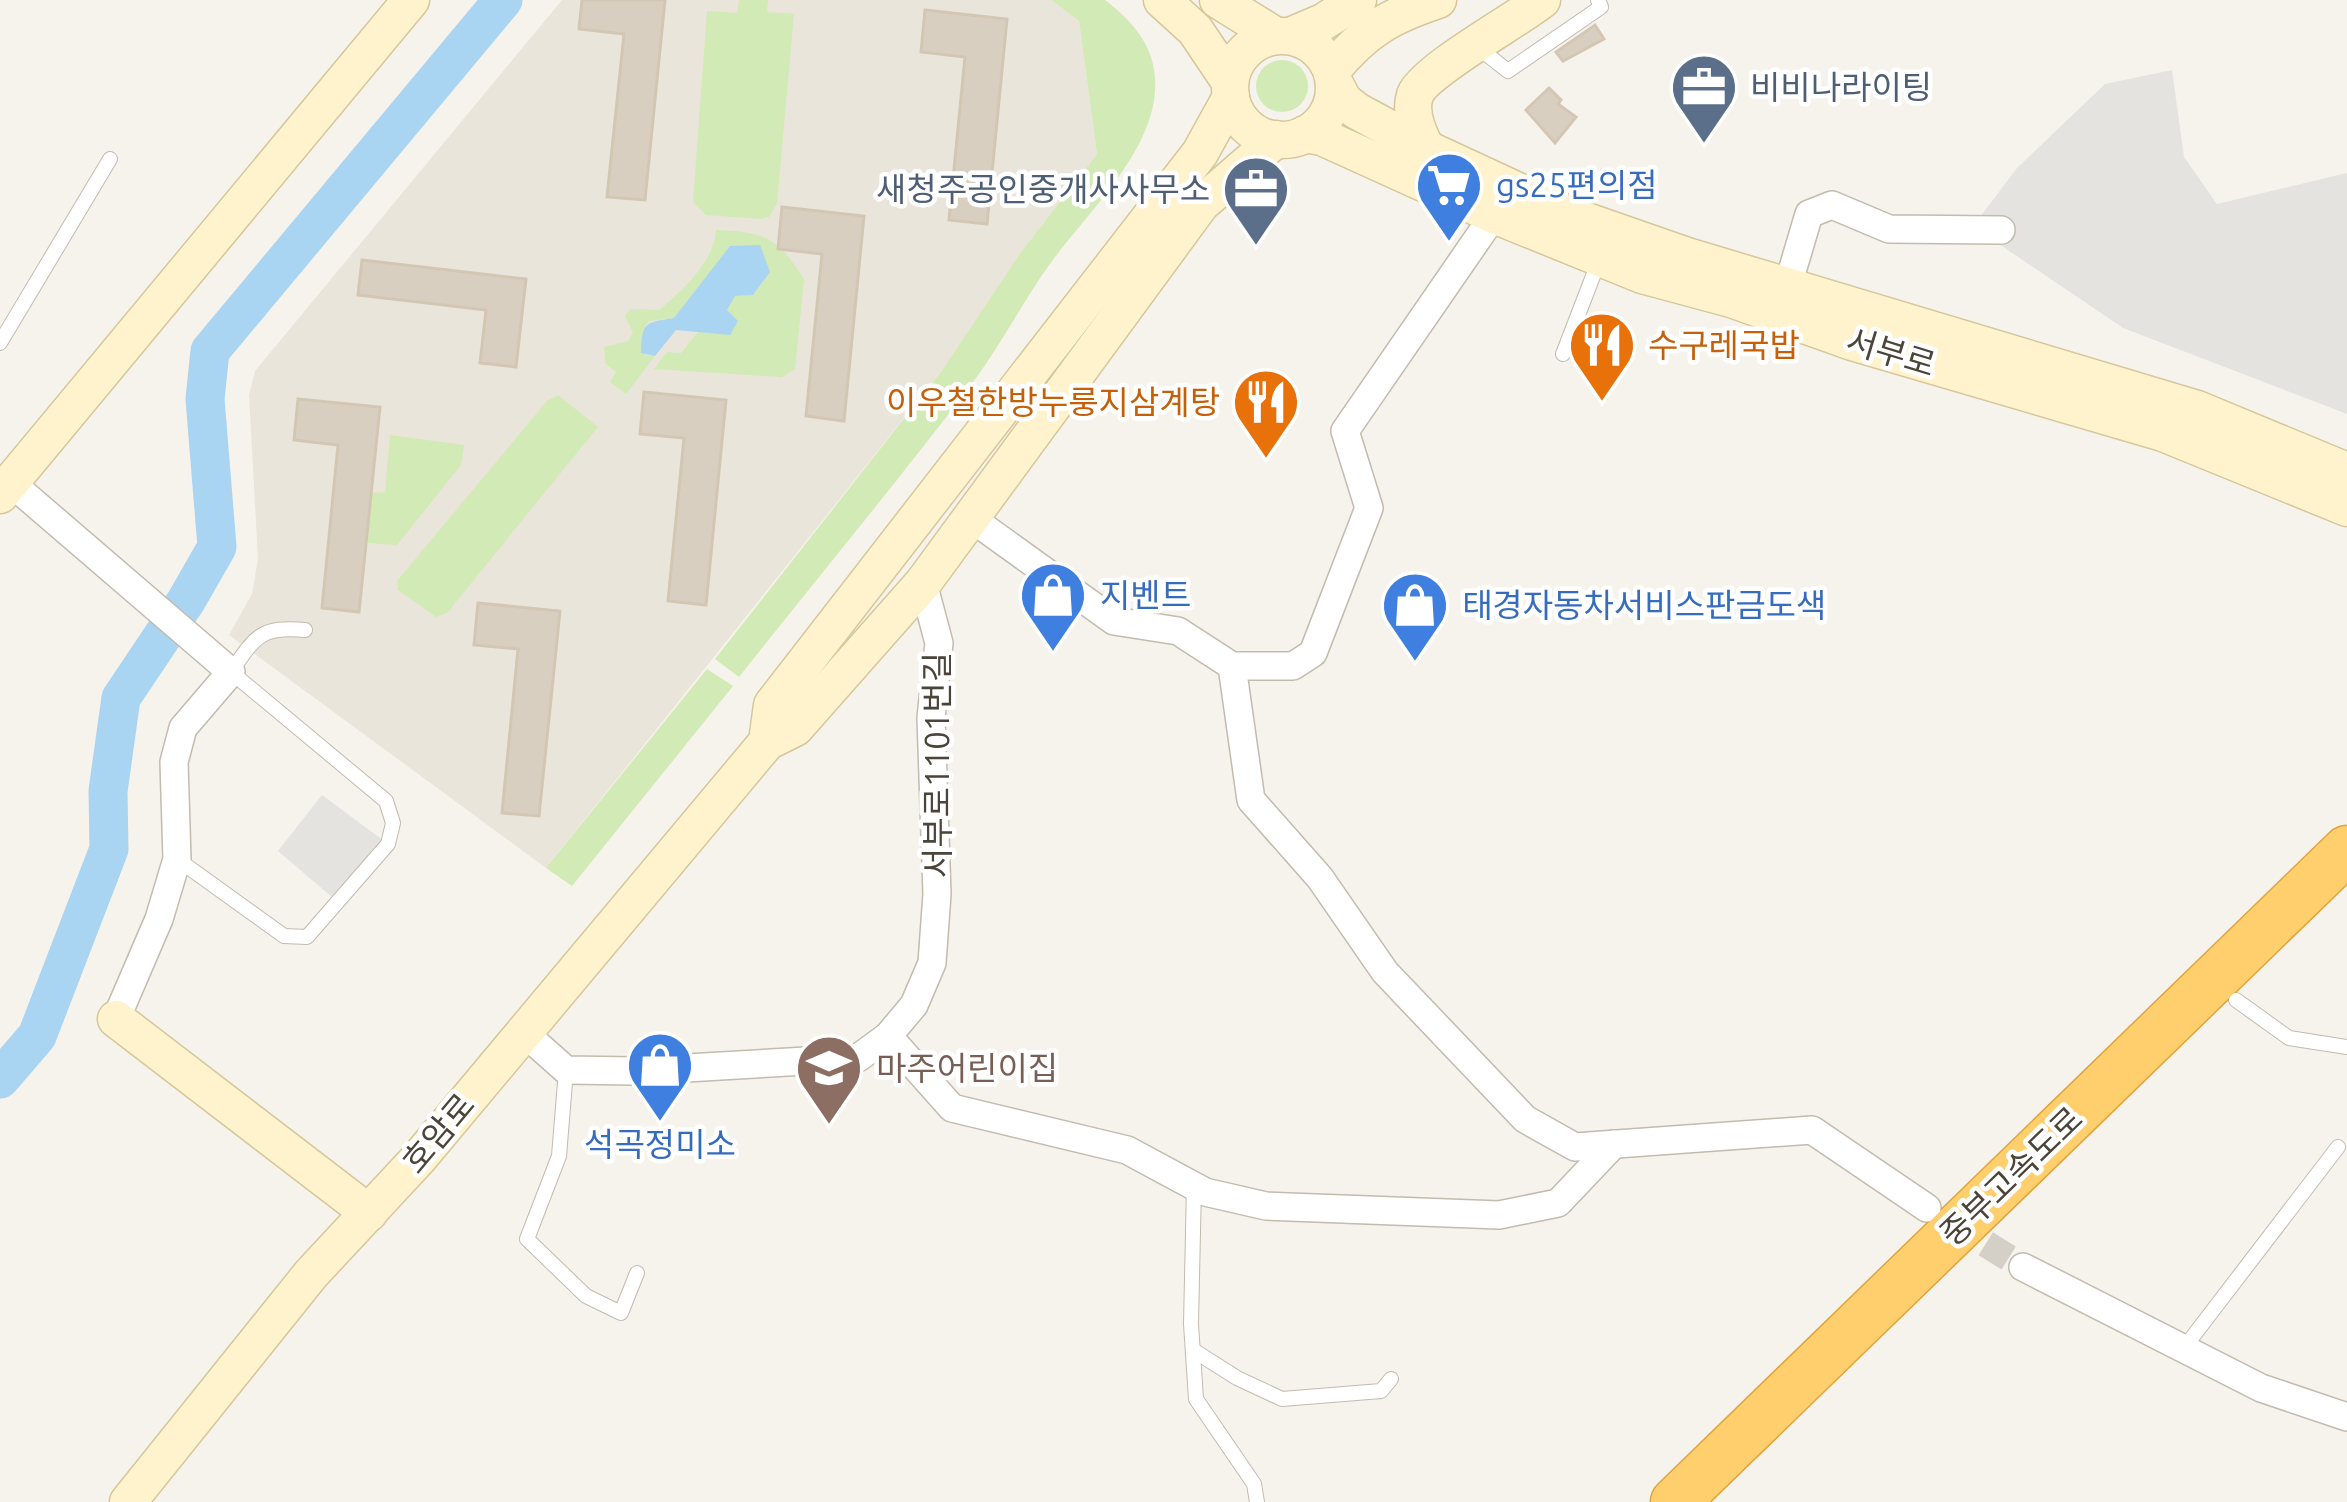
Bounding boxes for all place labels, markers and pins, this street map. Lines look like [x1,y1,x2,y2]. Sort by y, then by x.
office icon: 비비나라이팅 [1669,52,1739,146]
place label: 비비나라이팅 [1750,68,1932,105]
supermarket icon: gs25편의점 [1414,150,1484,244]
office icon: 새청주공인중개사사무소 [1221,154,1291,248]
place label: gs25편의점 [1496,166,1658,203]
place label: 새청주공인중개사사무소 [876,170,1210,207]
restaurant icon: 수구레국밥 [1567,310,1637,404]
place label: 수구레국밥 [1648,326,1800,363]
restaurant icon: 이우철한방누룽지삼계탕 [1231,367,1301,461]
place label: 이우철한방누룽지삼계탕 [886,383,1220,420]
shop icon: 지벤트 [1018,560,1088,654]
shop icon: 태경자동차서비스판금도색 [1380,570,1450,664]
place label: 지벤트 [1100,576,1191,613]
place label: 태경자동차서비스판금도색 [1462,586,1826,623]
shop icon: 석곡정미소 [625,1030,695,1124]
school or university icon: 마주어린이집 [794,1033,864,1127]
place label: 마주어린이집 [876,1049,1058,1086]
place label: 석곡정미소 [584,1125,736,1162]

